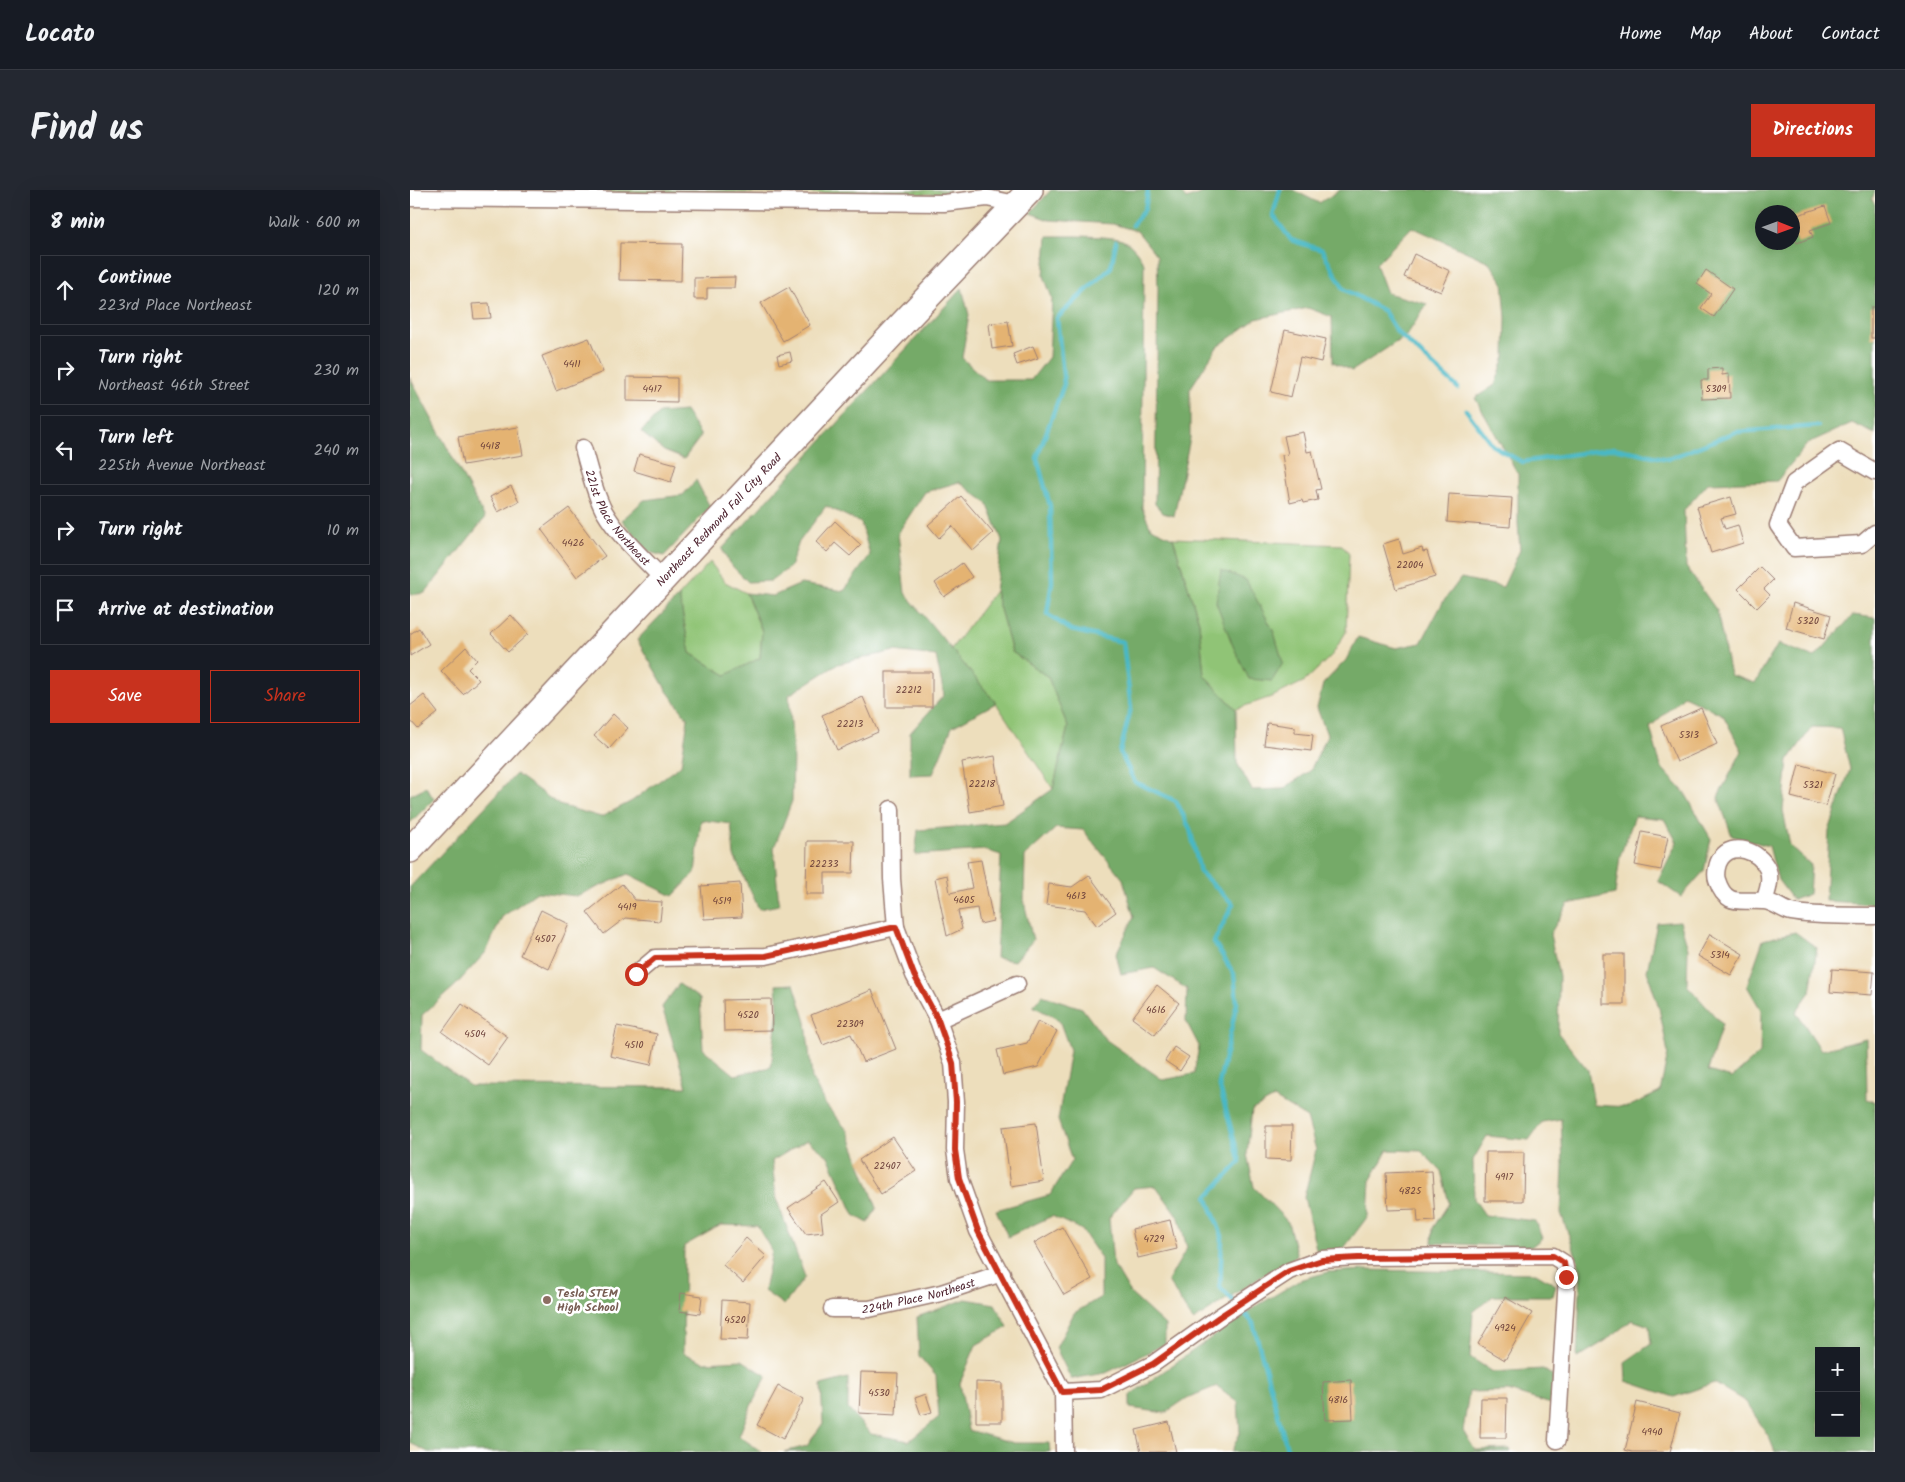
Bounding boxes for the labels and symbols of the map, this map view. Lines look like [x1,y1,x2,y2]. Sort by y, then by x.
north arrow [1755,205,1800,250]
house number: 4411 [563,356,581,372]
house number: 4417 [643,381,662,397]
house number: 5309 [1706,381,1727,397]
house number: 4418 [480,438,501,454]
street label: Northeast Redmond Fall City Road [651,448,787,591]
street label: 221st Place Northeast [580,467,655,571]
house number: 4426 [562,535,584,551]
house number: 22004 [1396,557,1424,573]
house number: 5320 [1797,613,1819,629]
house number: 22212 [896,682,922,698]
house number: 22213 [837,716,863,732]
house number: 5313 [1679,727,1699,743]
house number: 22218 [969,776,996,792]
house number: 5321 [1803,777,1823,793]
house number: 22233 [810,856,839,872]
house number: 4613 [1066,888,1086,904]
house number: 4605 [953,892,975,908]
house number: 4519 [713,893,732,909]
house number: 4419 [617,899,637,915]
house number: 4507 [535,931,556,947]
house number: 5314 [1710,947,1730,963]
route start [625,963,648,986]
house number: 4616 [1146,1002,1166,1018]
house number: 4520 [737,1007,759,1023]
house number: 22309 [836,1016,864,1032]
house number: 4504 [464,1026,486,1042]
house number: 4510 [624,1037,644,1053]
house number: 22407 [874,1158,901,1174]
house number: 4917 [1495,1169,1513,1185]
house number: 4825 [1399,1183,1422,1199]
house number: 4729 [1144,1231,1165,1247]
route end [1555,1266,1578,1289]
street label: 224th Place Northeast [862,1273,978,1319]
place label: Tesla STEM High School [557,1284,619,1317]
marker: Tesla STEM High School [541,1294,553,1306]
house number: 4520 [724,1312,746,1328]
house number: 4924 [1494,1320,1516,1336]
house number: 4530 [868,1385,890,1401]
house number: 4816 [1328,1392,1348,1408]
house number: 4940 [1642,1424,1662,1440]

